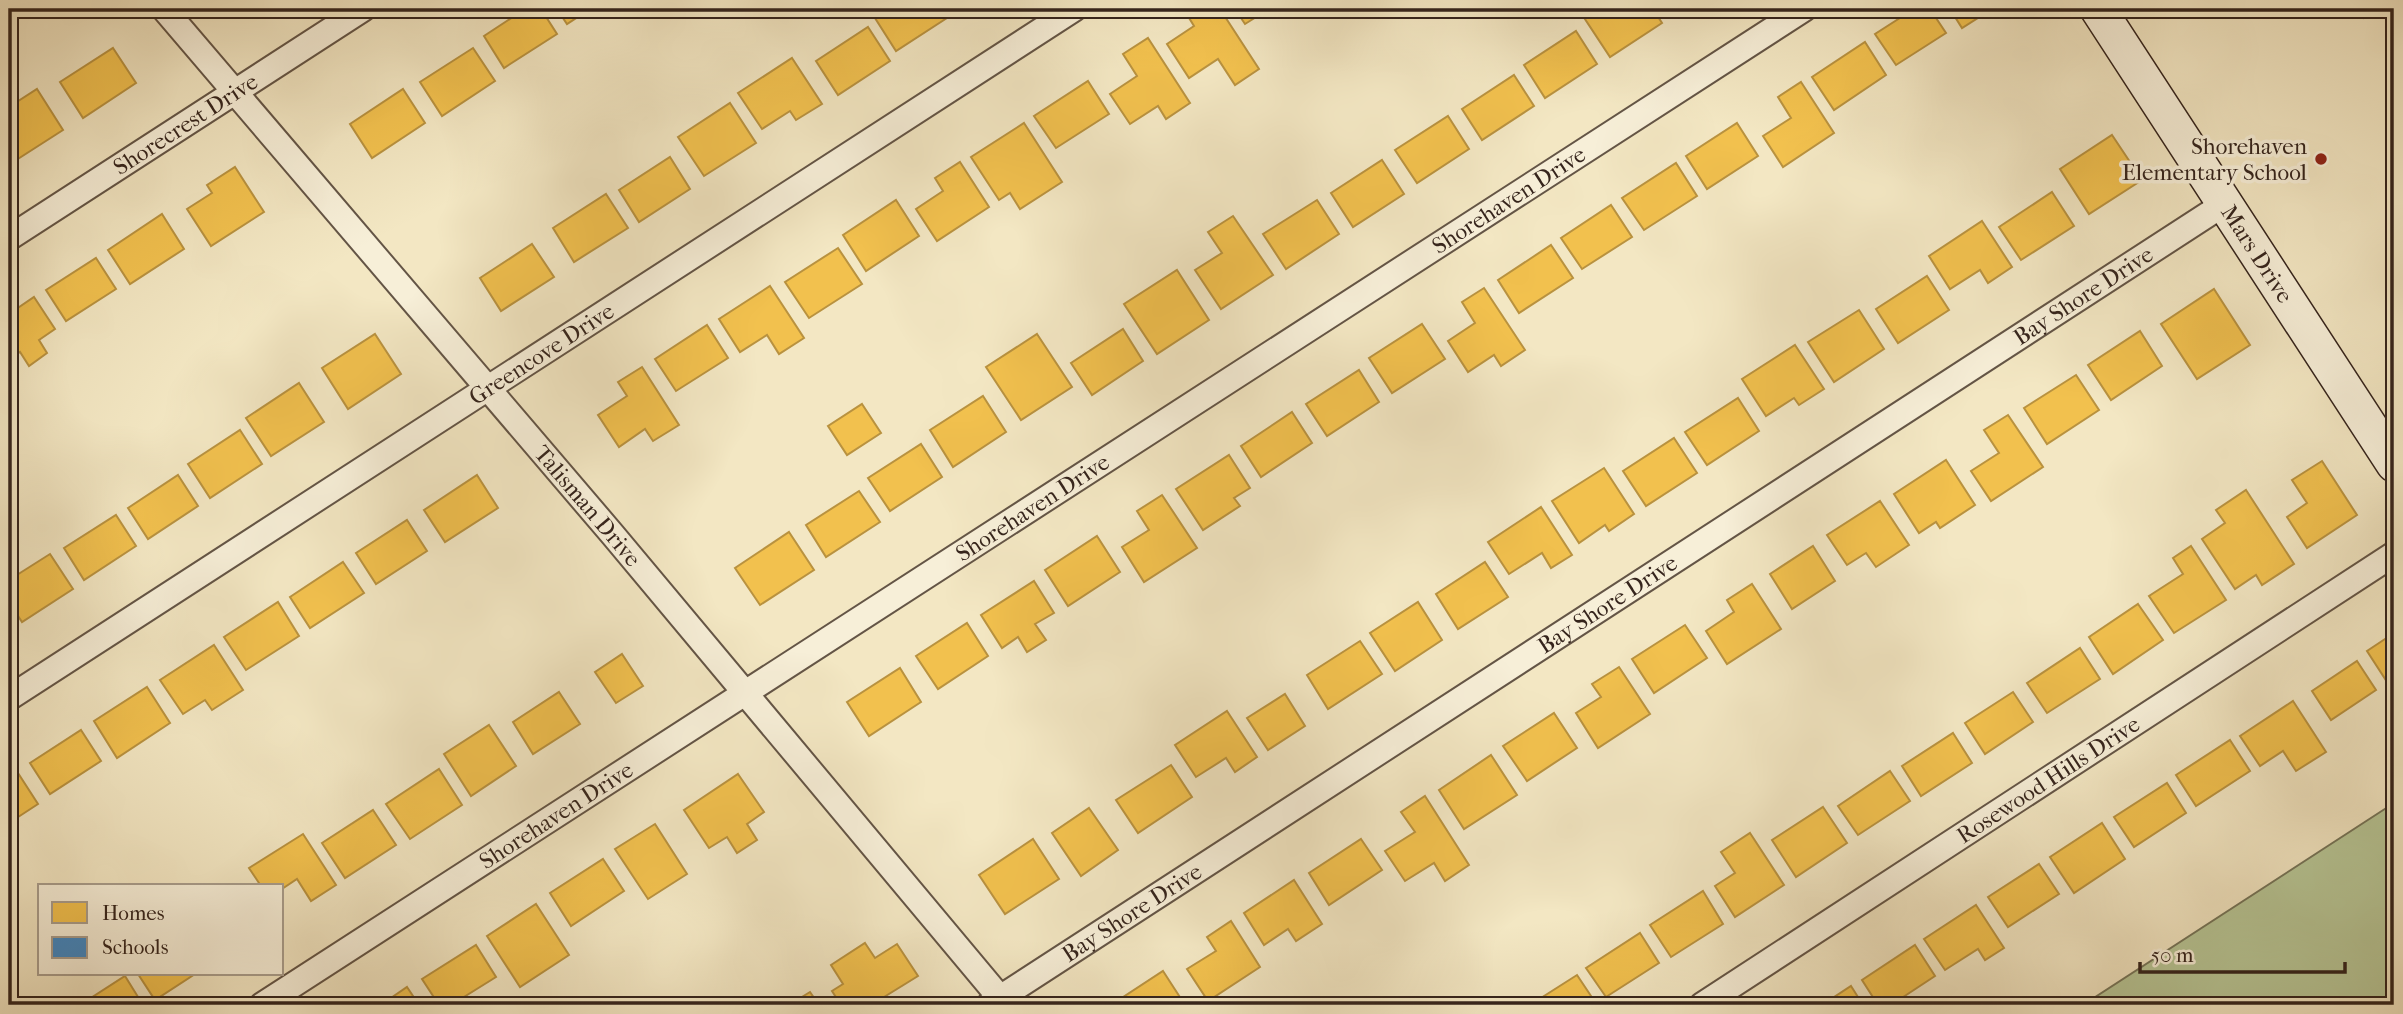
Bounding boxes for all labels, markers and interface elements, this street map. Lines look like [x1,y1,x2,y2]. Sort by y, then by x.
street label: Shorecrest Drive [108,68,263,181]
place label: Shorehaven Elementary School [2122,133,2308,186]
street label: Shorehaven Drive [1427,141,1591,260]
marker: Shorehaven Elementary School [2313,151,2329,167]
street label: Mars Drive [2215,200,2298,308]
street label: Bay Shore Drive [2008,241,2158,351]
street label: Greencove Drive [464,297,619,411]
street label: Talisman Drive [529,440,646,572]
street label: Shorehaven Drive [951,448,1114,567]
street label: Bay Shore Drive [1533,549,1682,659]
street label: Rosewood Hills Drive [1952,711,2145,849]
street label: Shorehaven Drive [474,756,638,875]
street label: Bay Shore Drive [1057,858,1207,968]
legend [38,884,284,976]
text: Homes [102,901,165,925]
scale bar [2140,930,2345,974]
text: Schools [102,935,169,959]
text: 50 m [2151,943,2194,967]

